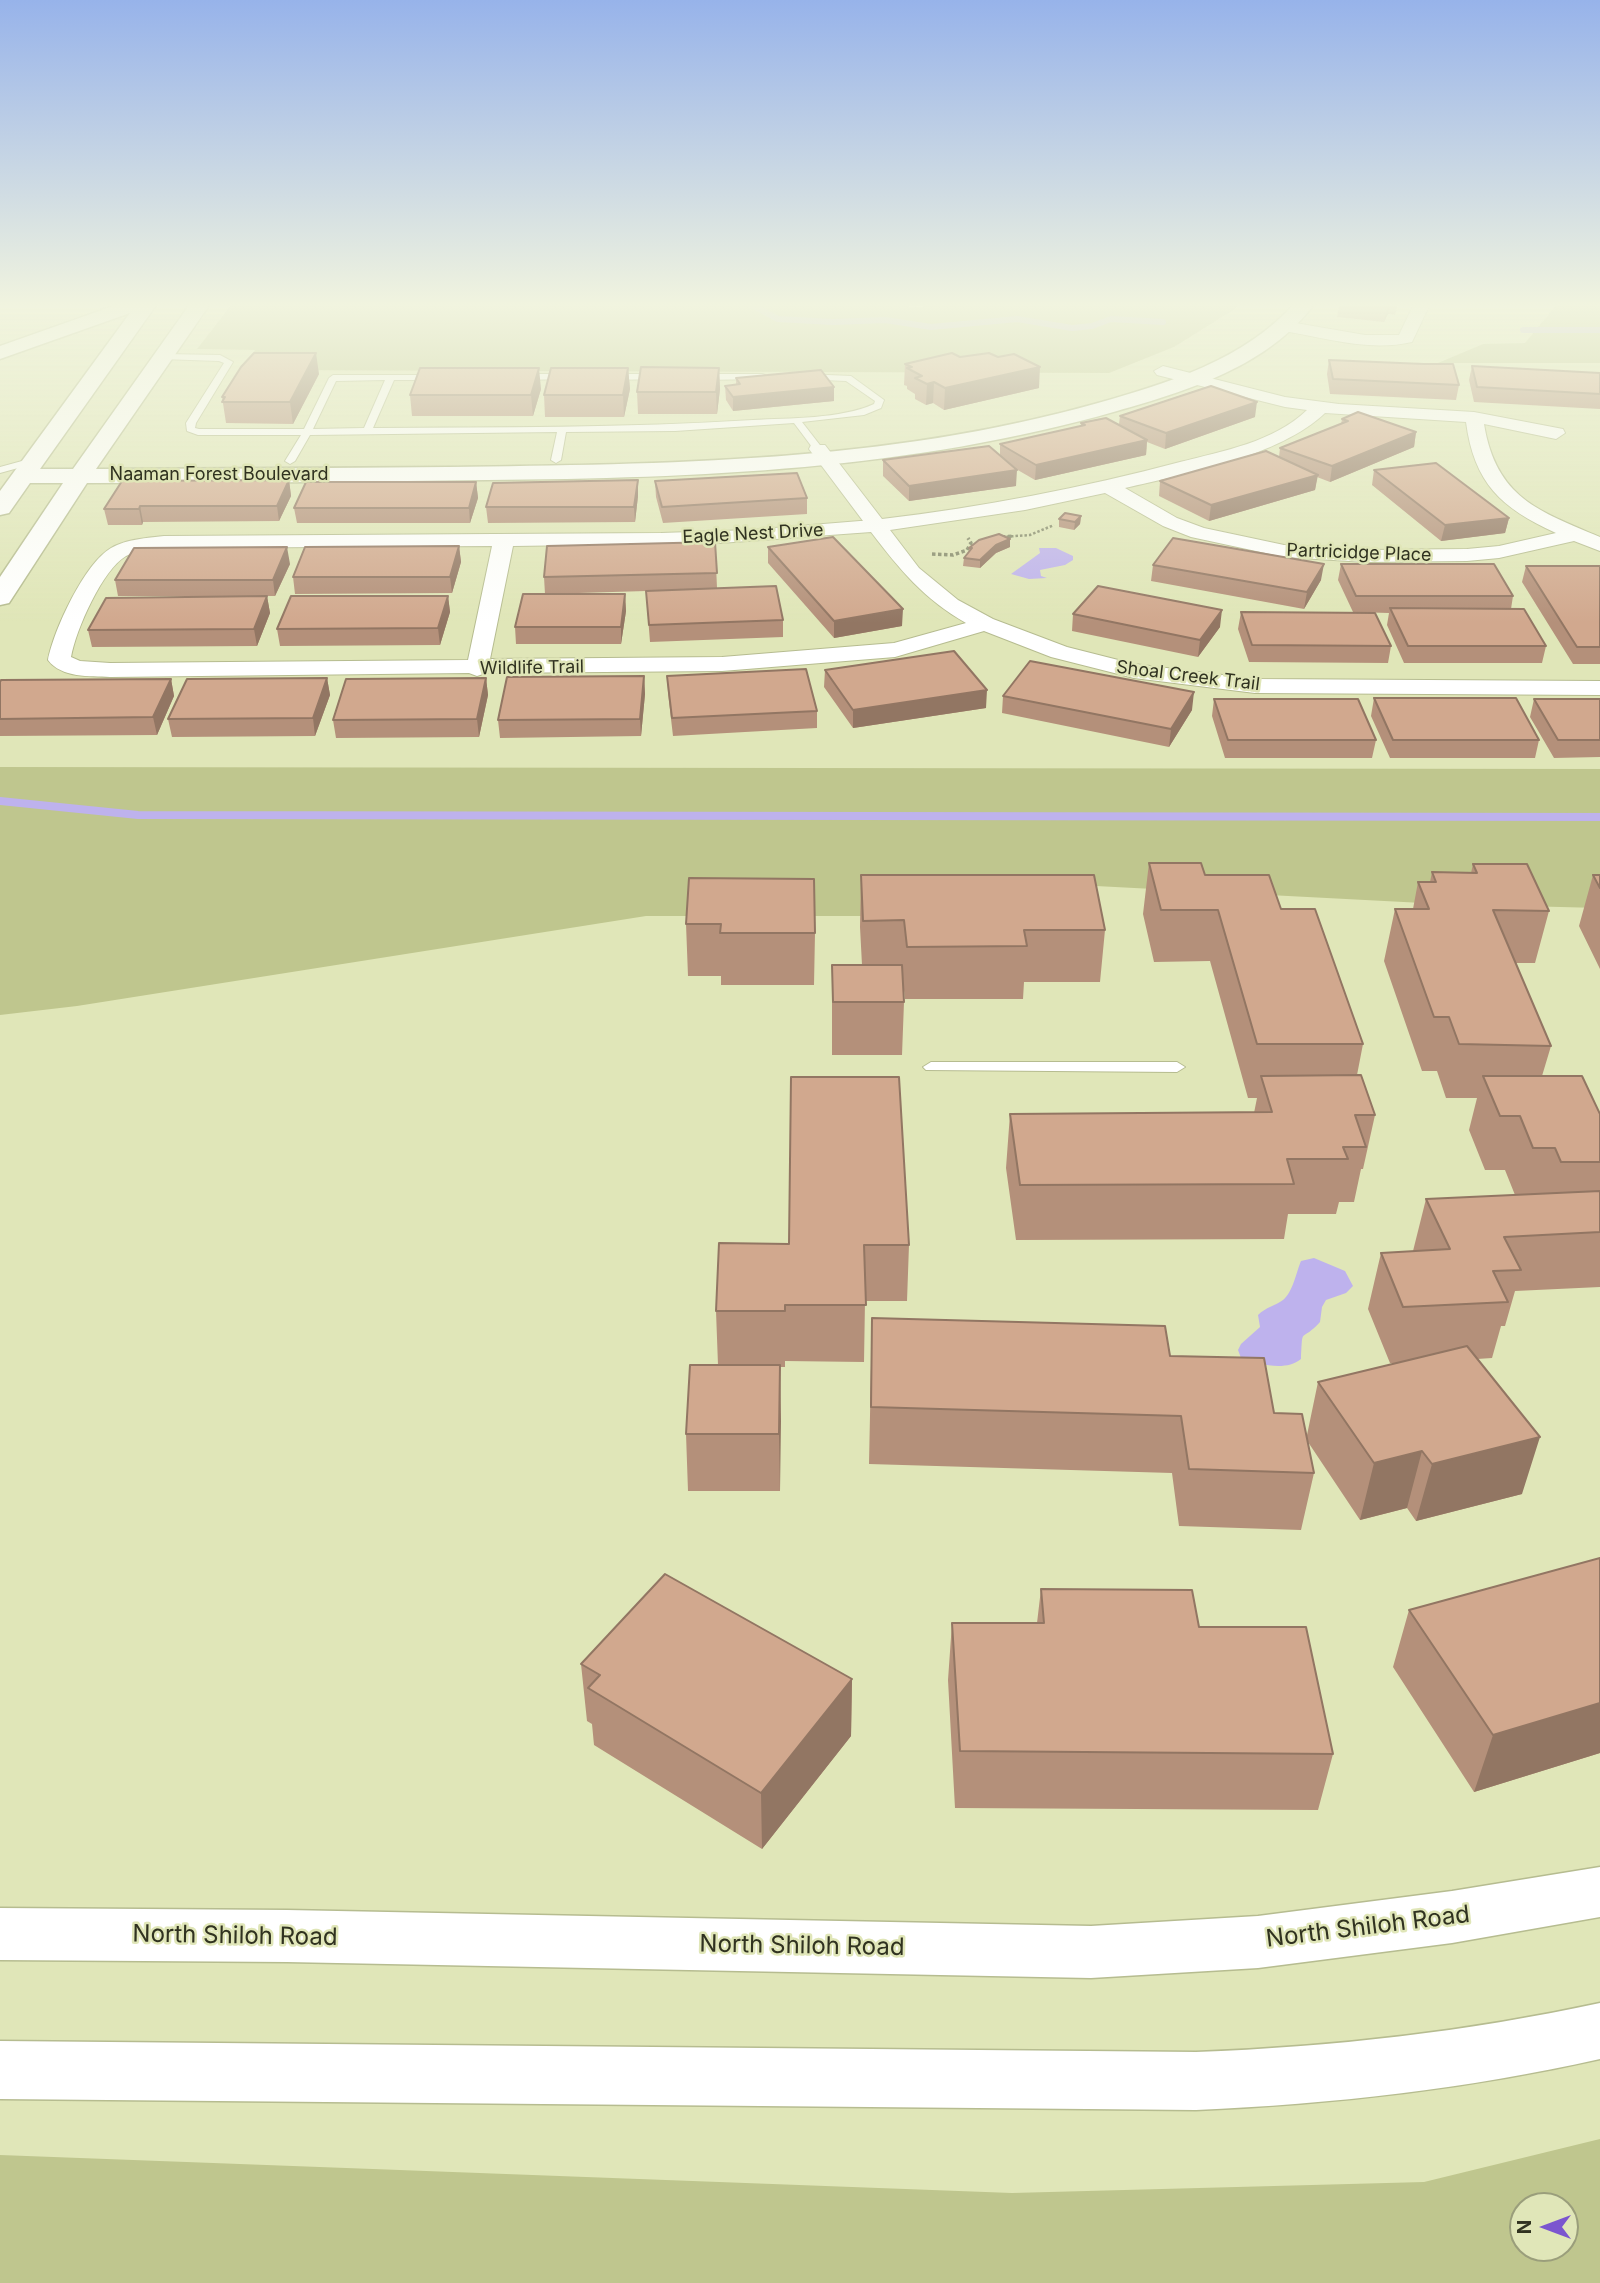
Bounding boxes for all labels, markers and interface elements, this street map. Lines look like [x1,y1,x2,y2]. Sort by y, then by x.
street label: Naaman Forest Boulevard [110,464,328,486]
street label: Eagle Nest Drive [682,520,824,548]
street label: Partricidge Place [1286,540,1432,566]
street label: Wildlife Trail [480,656,584,680]
street label: Shoal Creek Trail [1115,656,1261,696]
street label: North Shiloh Road [1264,1900,1472,1954]
street label: North Shiloh Road [132,1920,338,1952]
street label: North Shiloh Road [699,1930,905,1962]
north arrow [1509,2192,1579,2262]
text: N [1513,2220,1536,2234]

